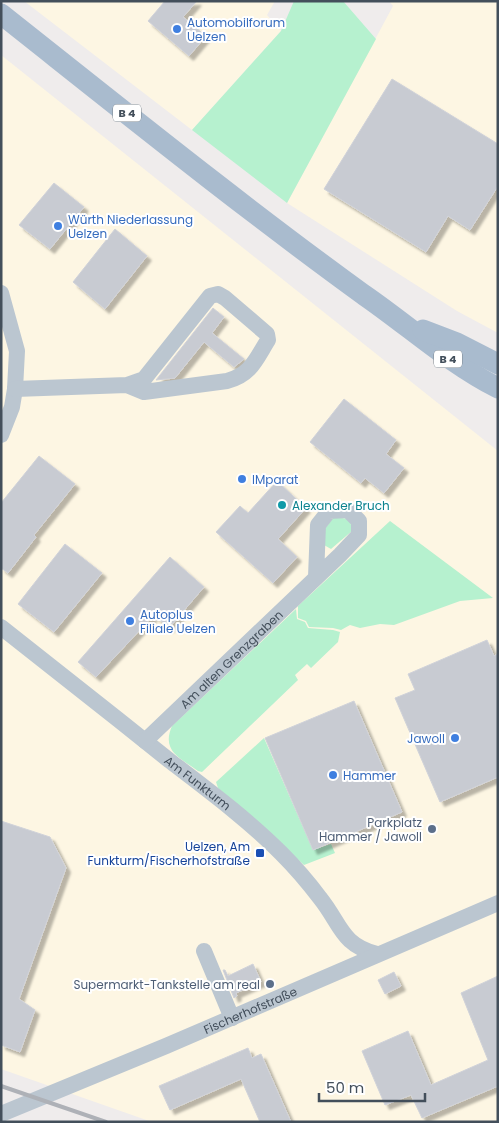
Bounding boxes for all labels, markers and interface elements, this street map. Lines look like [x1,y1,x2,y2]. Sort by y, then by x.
place label: Automobilforum Uelzen [187,14,285,45]
marker: Automobilforum Uelzen [171,23,183,35]
road number: B 4 [113,105,141,122]
place label: Würth Niederlassung Uelzen [68,211,193,242]
marker: Würth Niederlassung Uelzen [52,220,64,232]
road number: B 4 [434,350,462,368]
place label: IMparat [252,471,298,488]
marker: IMparat [236,473,248,485]
place label: Alexander Bruch [292,497,390,514]
marker: Alexander Bruch [276,499,288,511]
place label: Autoplus Filiale Uelzen [140,606,216,637]
street label: Am alten Grenzgraben [176,606,286,712]
marker: Autoplus Filiale Uelzen [124,615,136,627]
place label: Jawoll [407,730,445,747]
marker: Jawoll [449,732,461,744]
street label: Am Funkturm [161,751,235,814]
place label: Hammer [343,767,397,784]
marker: Hammer [327,769,339,781]
place label: Parkplatz Hammer / Jawoll [319,814,422,845]
marker: Parkplatz Hammer / Jawoll [426,823,438,835]
place label: Uelzen, Am Funkturm/Fischerhofstraße [88,838,250,869]
marker: Uelzen, Am Funkturm/Fischerhofstraße [254,847,266,859]
place label: Supermarkt-Tankstelle am real [73,976,260,993]
marker: Supermarkt-Tankstelle am real [264,978,276,990]
street label: Fischerhofstraße [201,982,300,1037]
scale bar [319,1070,425,1102]
text: 50 m [326,1077,364,1098]

